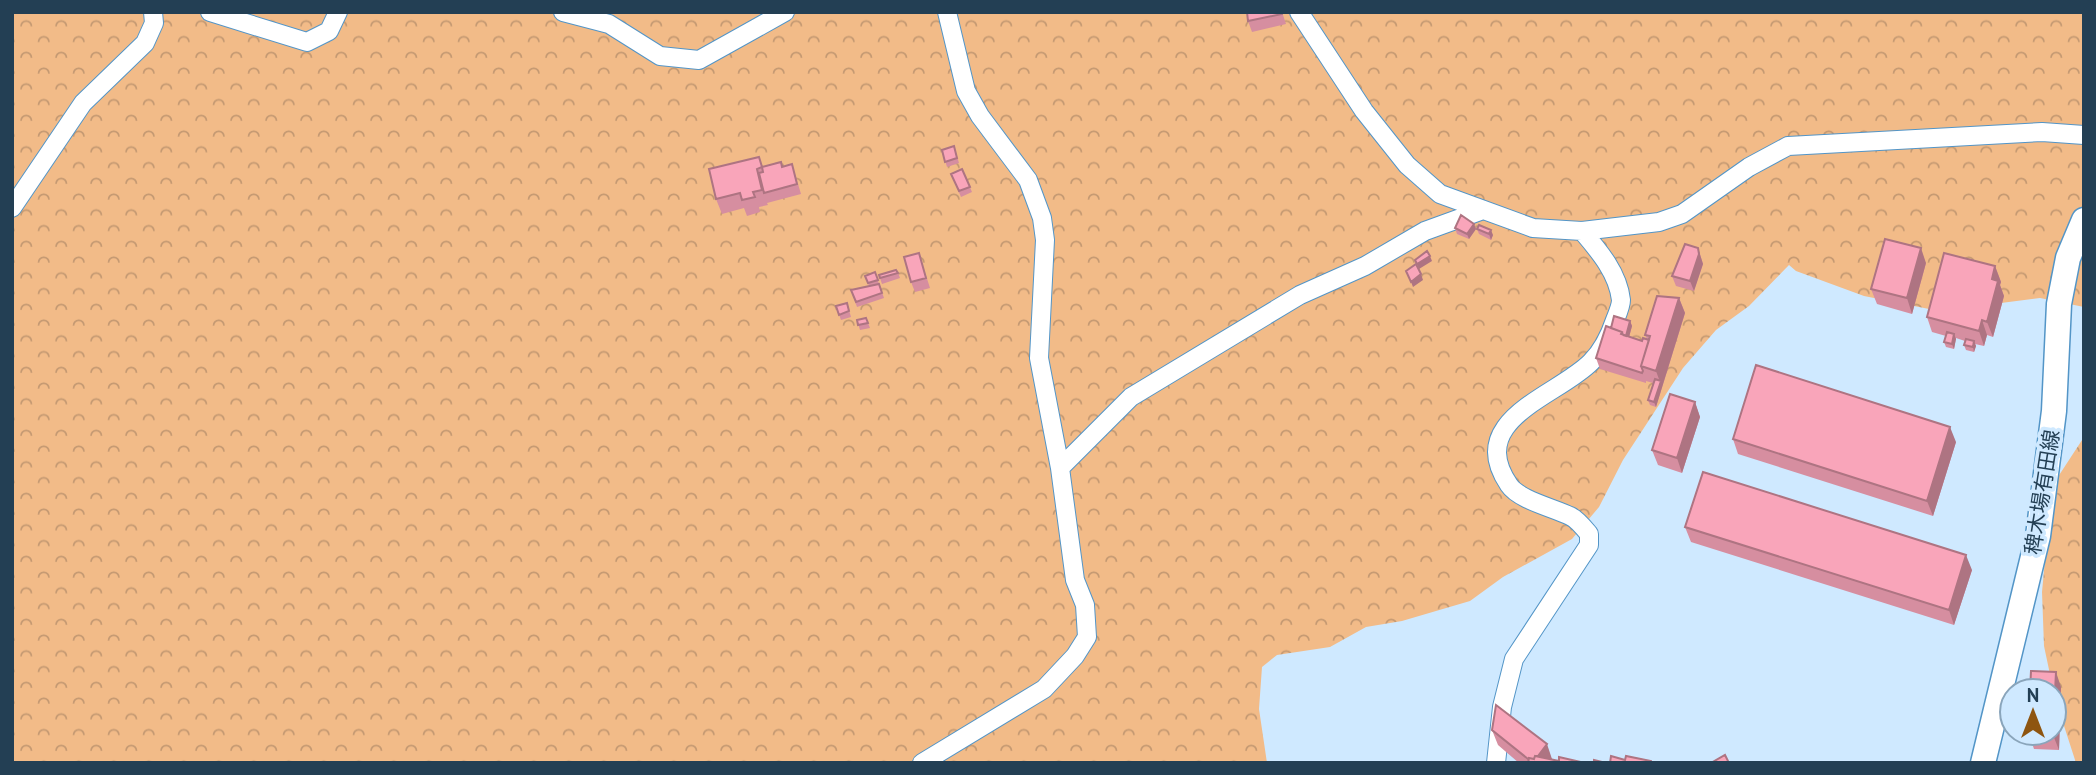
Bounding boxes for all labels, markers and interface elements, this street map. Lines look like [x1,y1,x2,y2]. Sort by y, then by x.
street label: 稗木場有田線 [2019,428,2065,556]
north arrow [1998,677,2068,747]
text: N [2027,683,2039,707]

